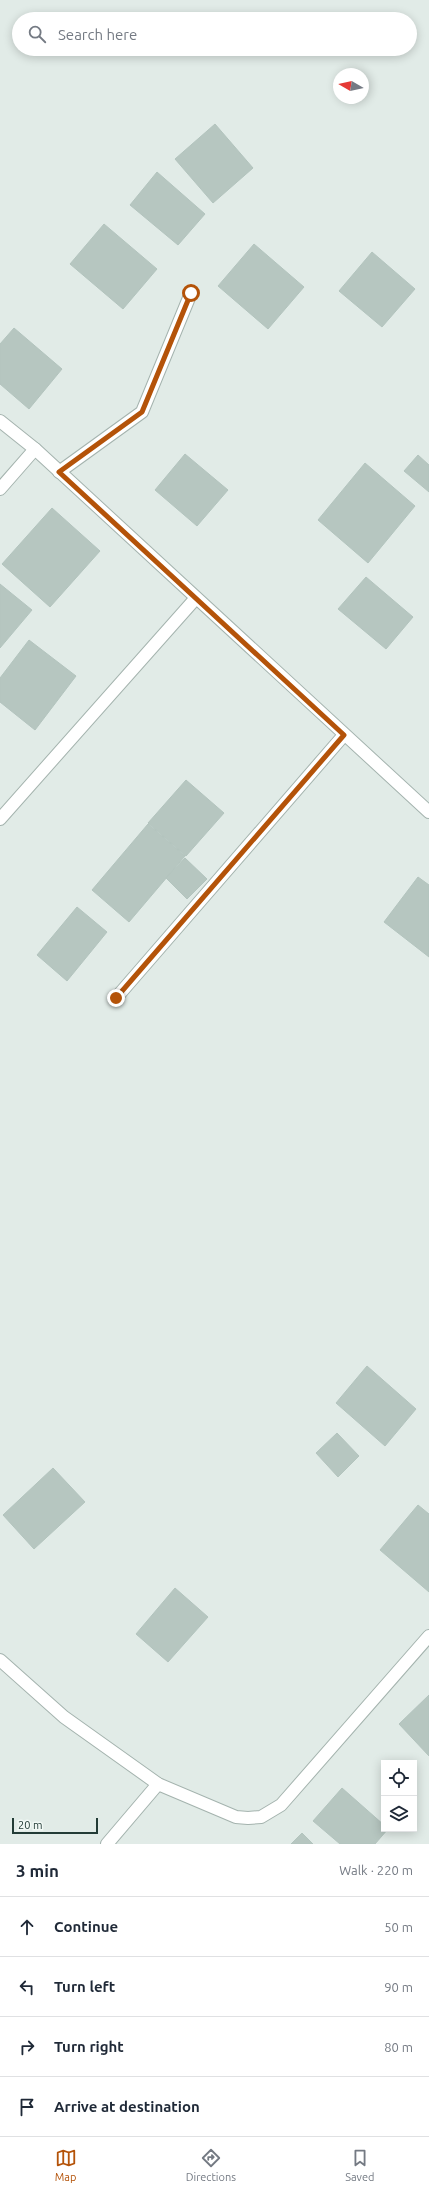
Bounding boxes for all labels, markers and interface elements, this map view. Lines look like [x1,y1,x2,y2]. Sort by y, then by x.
search box [12,12,417,56]
icon: search [26,23,48,45]
text: Search here [58,26,137,43]
north arrow [333,68,369,104]
route start [182,284,200,302]
route end [107,989,125,1007]
map controls [381,1760,417,1832]
button: locate [381,1760,417,1796]
button: layers [381,1796,417,1832]
scale bar [12,1816,98,1835]
text: 20 m [18,1819,42,1831]
text: 3 min [16,1861,59,1880]
text: Walk · 220 m [339,1863,413,1877]
icon: ahead [16,1916,38,1938]
text: Continue [54,1918,118,1935]
text: 50 m [384,1920,413,1934]
icon: left [16,1976,38,1998]
text: Turn left [54,1978,115,1995]
text: 90 m [384,1980,413,1994]
icon: right [16,2036,38,2058]
text: Turn right [54,2038,124,2055]
text: 80 m [384,2040,413,2054]
icon: arrive [16,2096,38,2118]
text: Arrive at destination [54,2098,200,2115]
tab: Map [55,2147,77,2183]
tab: Directions [186,2147,236,2183]
tab: Saved [345,2147,374,2183]

